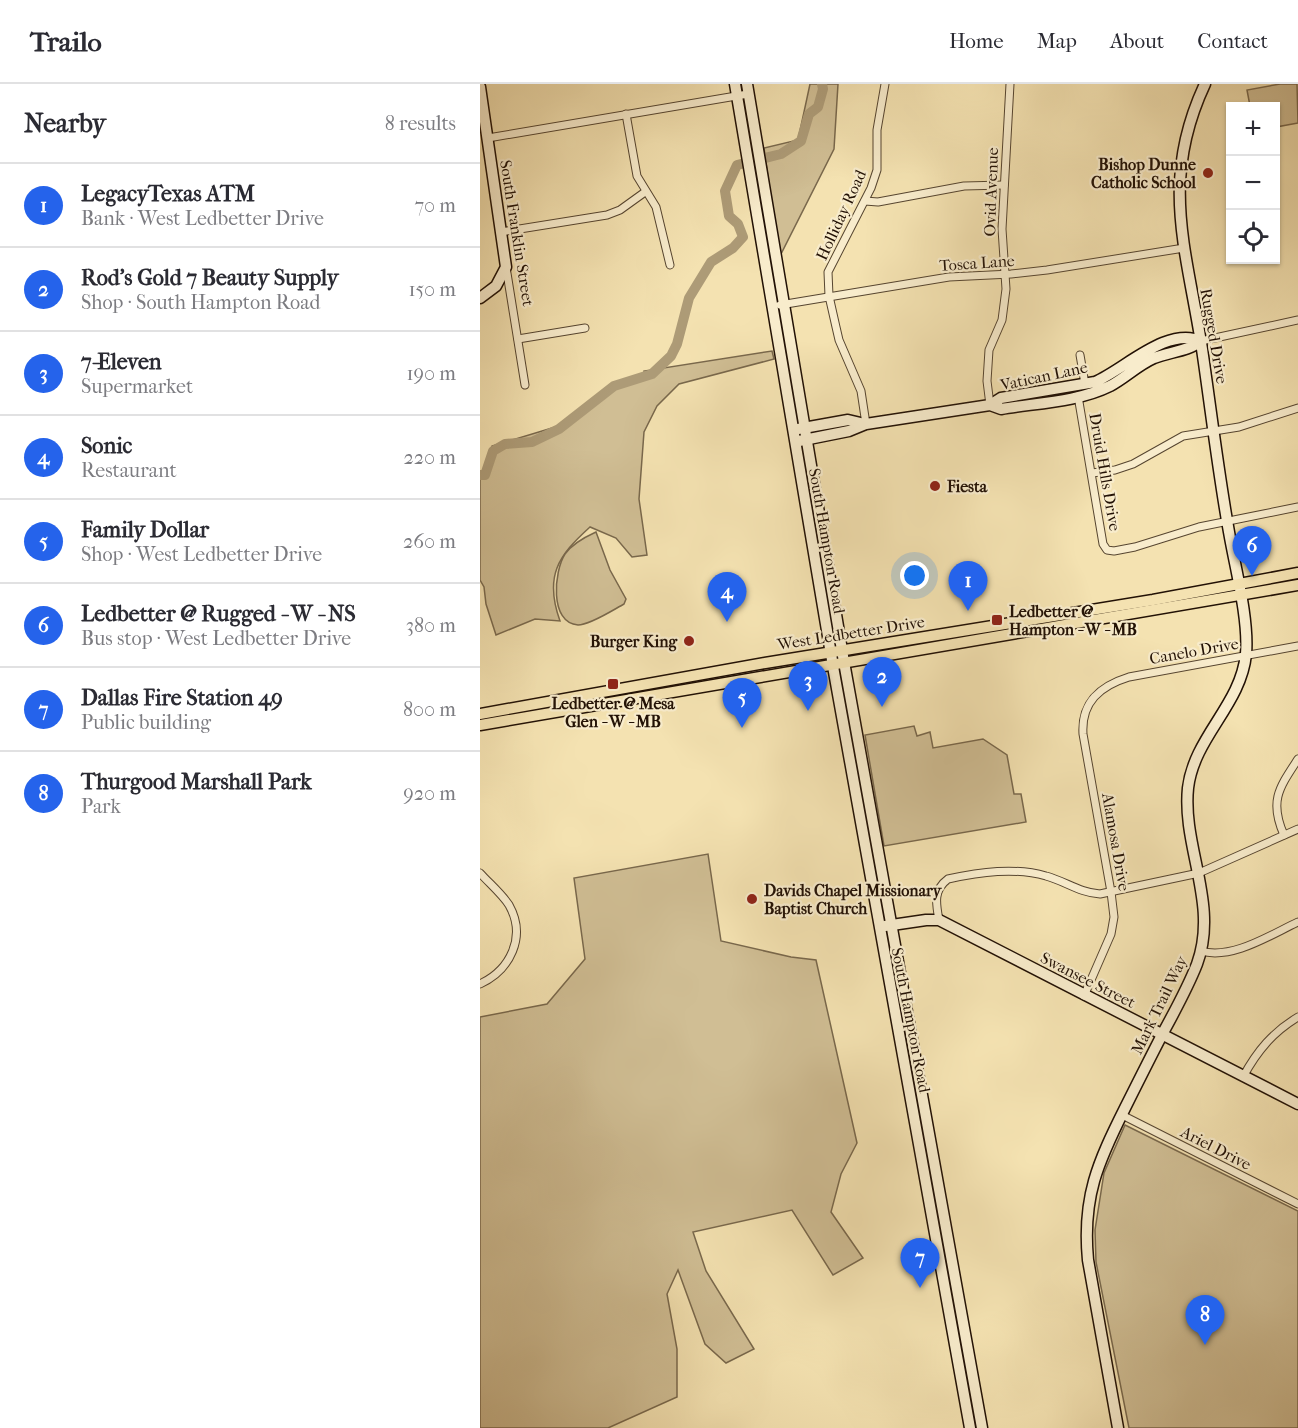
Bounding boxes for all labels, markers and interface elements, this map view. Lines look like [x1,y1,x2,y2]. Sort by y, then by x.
text: Trailo [30,25,102,58]
text: Home [949,29,1004,53]
text: Map [1037,29,1077,53]
text: About [1110,29,1164,53]
text: Contact [1197,29,1268,53]
map controls [1226,102,1280,264]
button: + [1226,102,1280,156]
text: Nearby [24,108,106,139]
text: 8 results [385,112,456,135]
street label: Ovid Avenue [980,147,1002,237]
place label: Bishop Dunne Catholic School [1091,155,1197,192]
button: − [1226,156,1280,210]
street label: South Franklin Street [496,159,538,308]
marker: Bishop Dunne Catholic School [1201,166,1215,180]
street label: Holliday Road [812,167,870,263]
text: LegacyTexas ATM [81,181,255,207]
text: 1 [40,194,47,217]
text: 70 m [414,194,456,217]
text: Bank · West Ledbetter Drive [81,207,324,230]
button: locate [1226,210,1280,264]
street label: Tosca Lane [939,251,1015,275]
text: Rod's Gold 7 Beauty Supply [81,265,338,291]
text: 2 [38,278,49,301]
text: 150 m [408,278,456,301]
street label: Rugged Drive [1196,287,1232,385]
text: Shop · South Hampton Road [81,291,320,314]
text: 7-Eleven [81,349,162,375]
street label: Vatican Lane [998,357,1089,395]
text: 3 [39,362,48,385]
text: 190 m [406,362,456,385]
text: Supermarket [81,375,193,398]
street label: Druid Hills Drive [1085,411,1125,533]
text: Sonic [81,433,132,459]
text: 4 [38,446,49,469]
text: 220 m [403,446,456,469]
text: Restaurant [81,459,177,482]
street label: South Hampton Road [805,467,849,616]
place label: Fiesta [946,477,988,496]
marker: Fiesta [928,479,942,493]
text: Family Dollar [81,517,209,543]
pin: 6 [1232,526,1272,576]
text: 5 [39,530,48,553]
text: 260 m [403,530,456,553]
text: Shop · West Ledbetter Drive [81,543,322,566]
your location [900,561,929,590]
pin: 1 [948,562,988,611]
pin: 4 [708,572,746,622]
text: Ledbetter @ Rugged - W - NS [81,601,356,627]
place label: Ledbetter @ Hampton - W - MB [1009,602,1137,640]
street label: West Ledbetter Drive [775,612,926,654]
marker: Ledbetter @ Hampton - W - MB [990,613,1004,627]
text: 6 [38,614,49,637]
text: 380 m [406,614,456,637]
text: Bus stop · West Ledbetter Drive [81,627,351,650]
place label: Burger King [590,632,677,652]
marker: Burger King [682,634,696,648]
street label: Canelo Drive [1148,634,1240,668]
pin: 2 [862,658,902,707]
pin: 3 [788,662,828,711]
marker: Ledbetter @ Mesa Glen - W - MB [606,677,620,691]
pin: 5 [722,678,762,728]
text: Dallas Fire Station 49 [81,685,283,711]
place label: Ledbetter @ Mesa Glen - W - MB [551,694,675,731]
text: 7 [39,698,48,721]
text: 800 m [403,698,456,721]
text: Public building [81,711,211,734]
text: Thurgood Marshall Park [81,769,312,795]
text: 8 [38,782,49,805]
text: 920 m [403,782,456,805]
street label: Alamosa Drive [1098,790,1134,893]
text: Park [81,795,121,818]
place label: Davids Chapel Missionary Baptist Church [764,881,943,919]
marker: Davids Chapel Missionary Baptist Church [745,892,759,906]
street label: South Hampton Road [888,946,934,1094]
street label: Swansee Street [1037,948,1139,1012]
street label: Mark Trail Way [1127,952,1191,1057]
street label: Ariel Drive [1177,1122,1255,1174]
pin: 7 [900,1238,940,1288]
pin: 8 [1186,1296,1224,1345]

